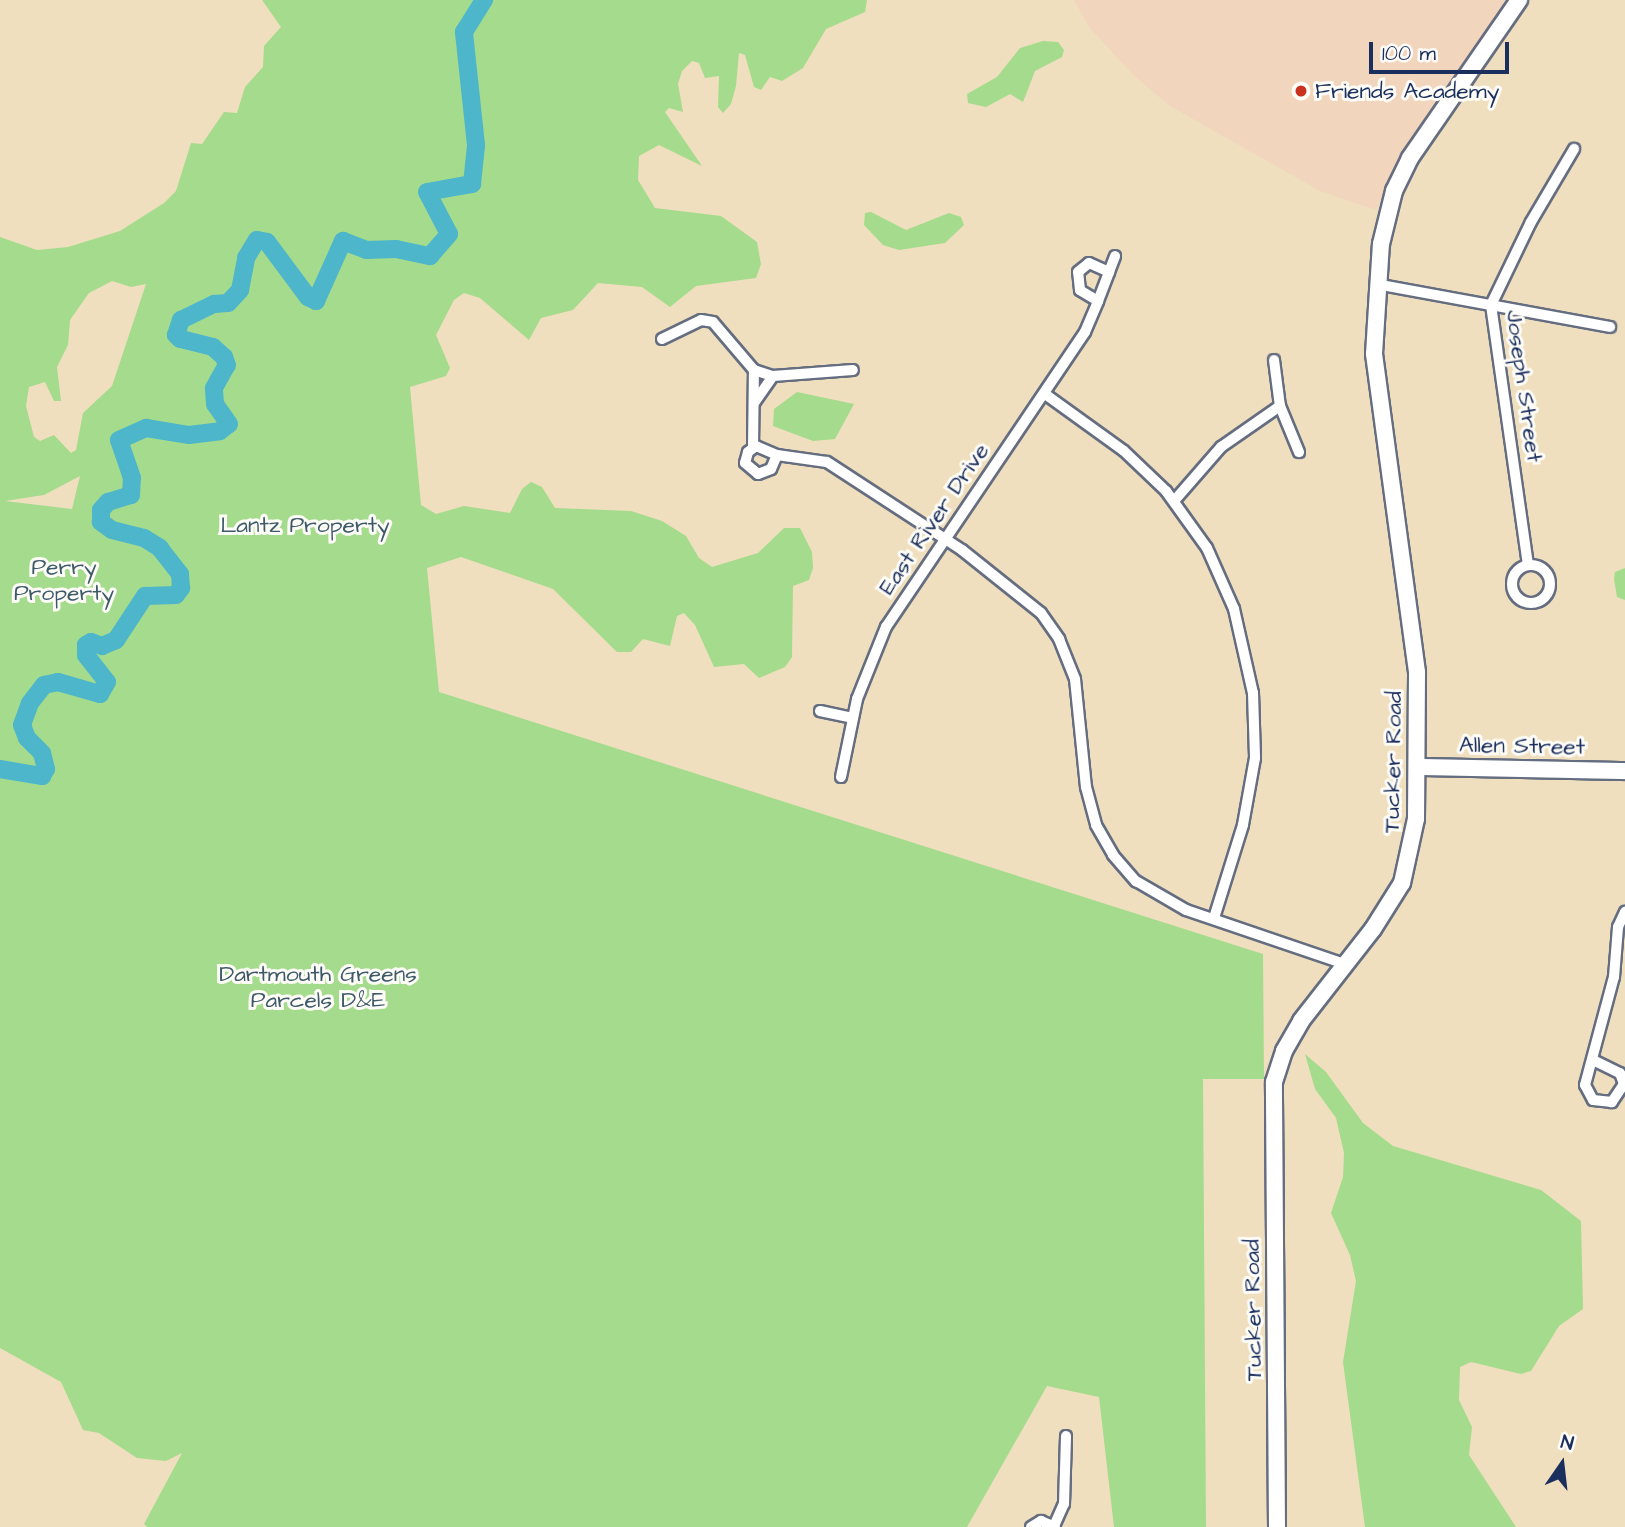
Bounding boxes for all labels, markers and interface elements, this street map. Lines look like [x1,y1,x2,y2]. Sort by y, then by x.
scale bar [1373,28,1513,72]
text: 100 m [1382,39,1436,68]
place label: Friends Academy [1315,77,1499,105]
marker: Friends Academy [1293,83,1309,99]
street label: Joseph Street [1500,308,1548,464]
street label: East River Drive [873,438,995,600]
park label: Lantz Property [220,511,390,539]
park label: Perry Property [14,553,114,607]
street label: Tucker Road [1378,691,1408,833]
street label: Allen Street [1459,731,1585,761]
park label: Dartmouth Greens Parcels D&E [219,960,417,1014]
street label: Tucker Road [1238,1239,1268,1381]
north arrow [1527,1429,1597,1499]
text: N [1558,1429,1576,1458]

